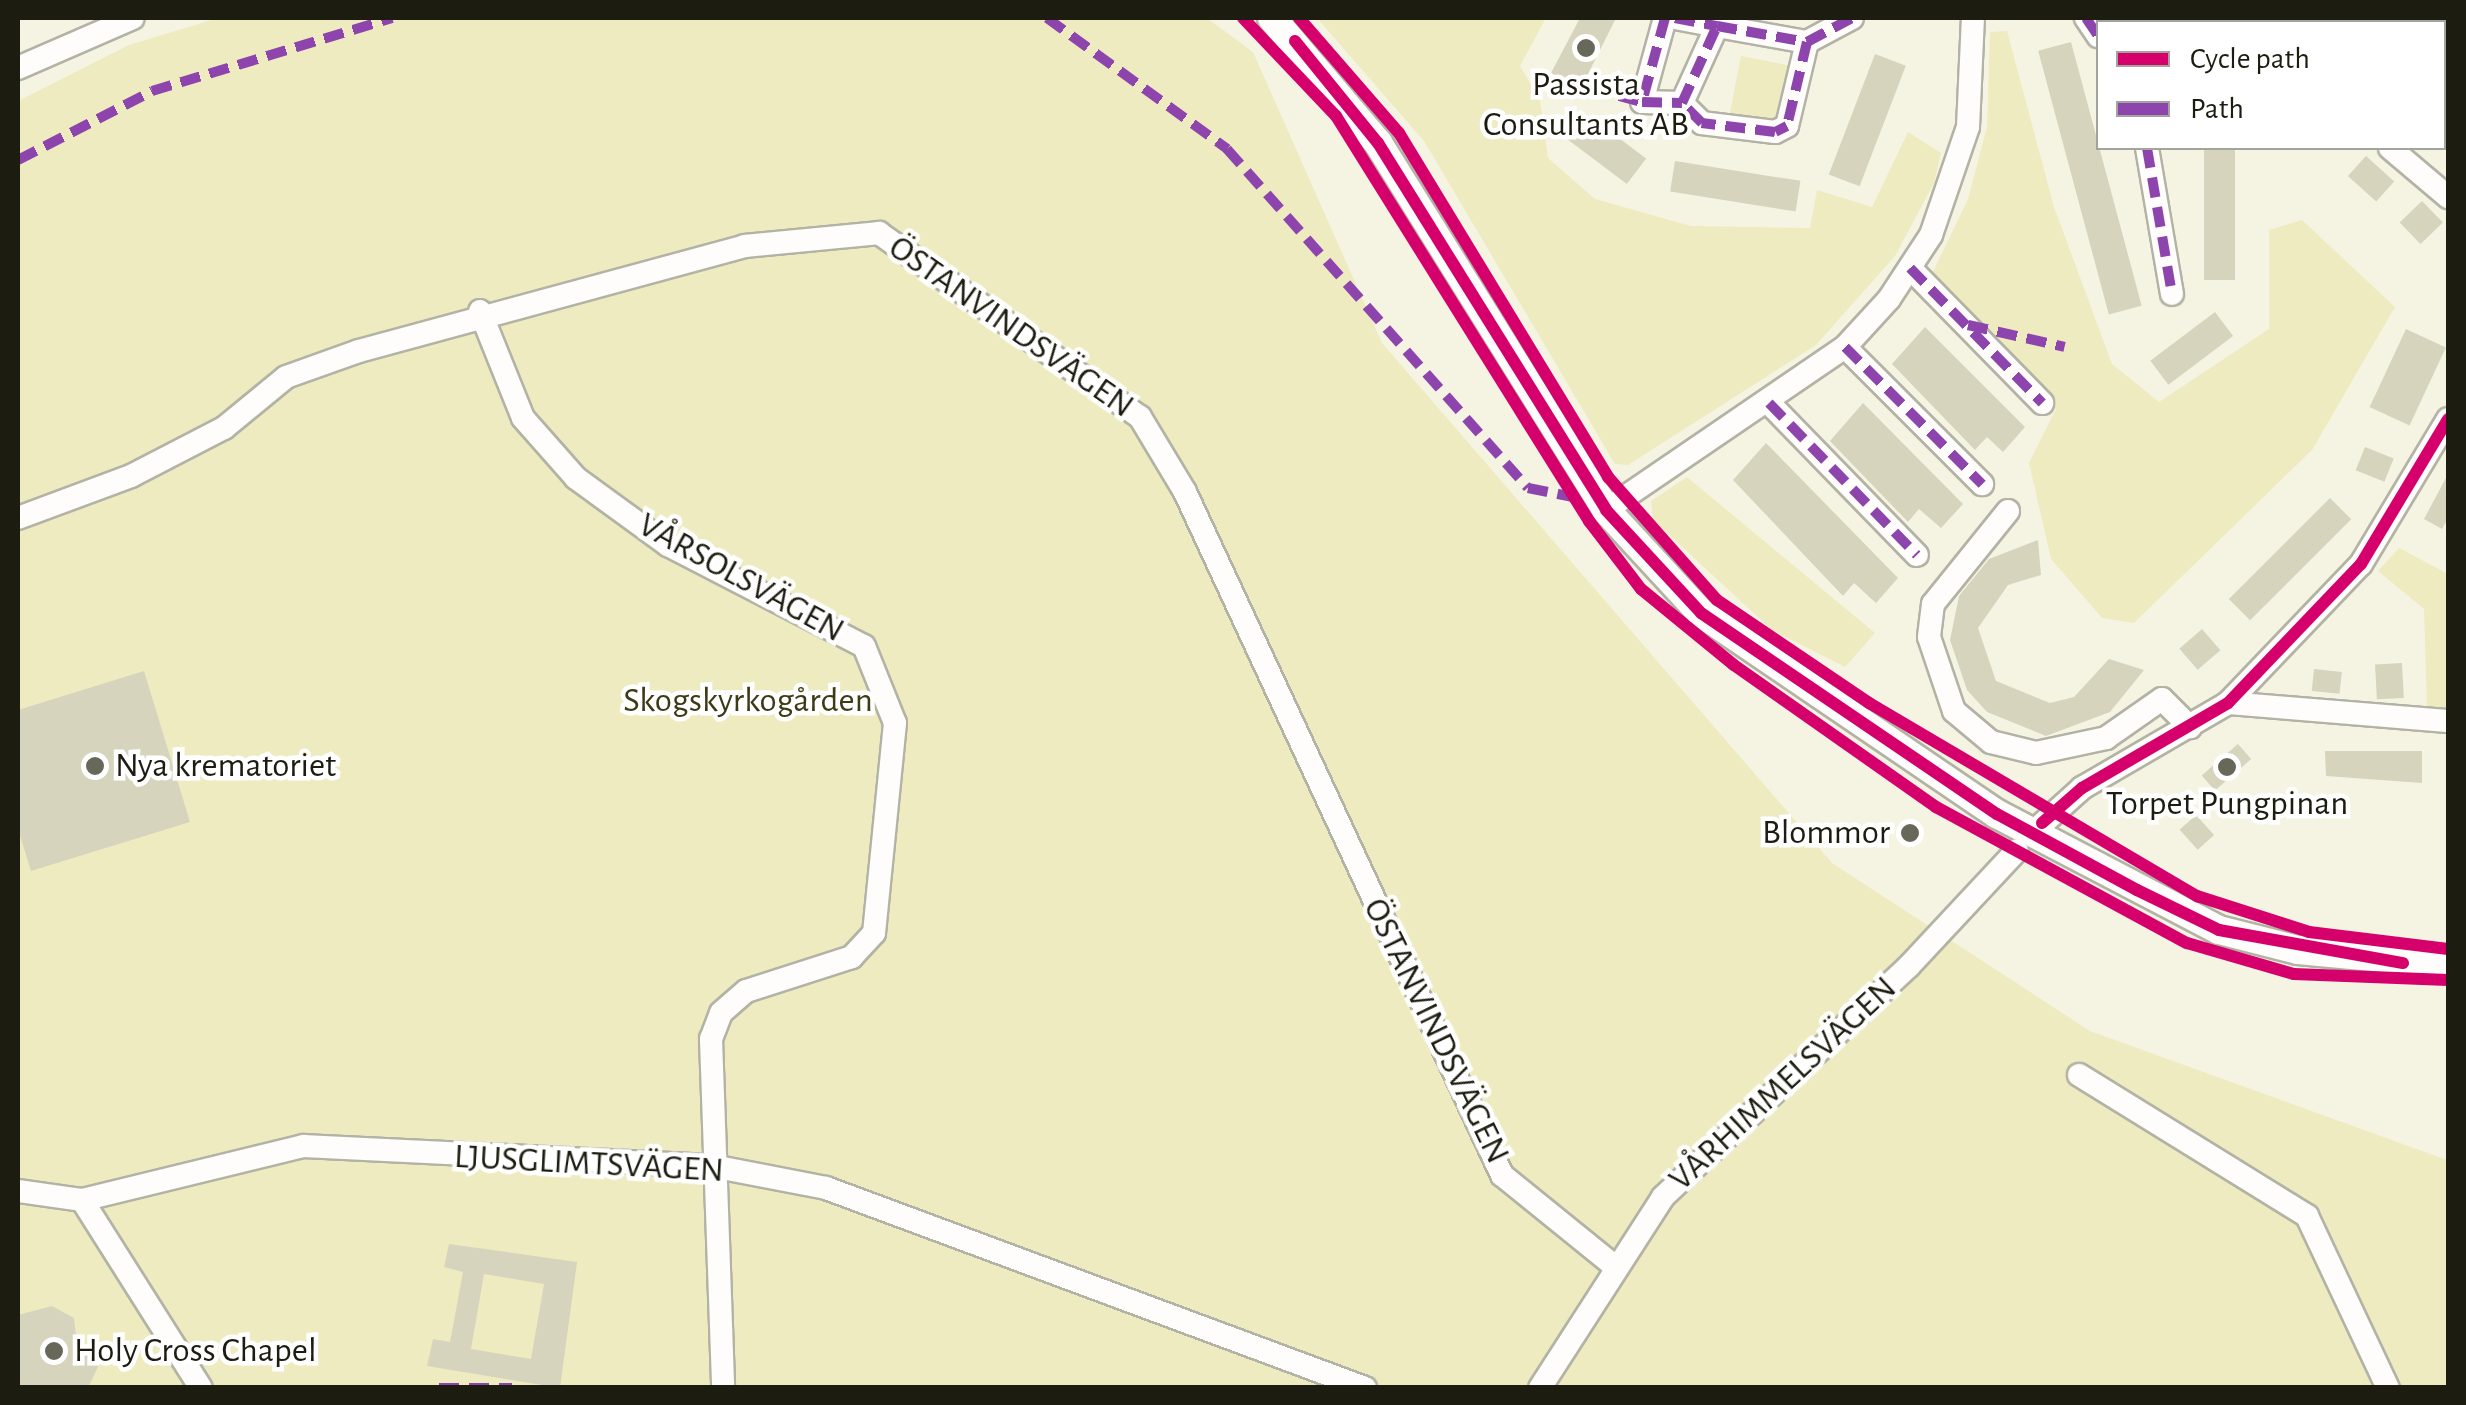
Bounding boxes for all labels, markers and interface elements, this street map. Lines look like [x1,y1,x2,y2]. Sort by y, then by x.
legend [2096,20,2446,150]
marker: Passista Consultants AB [1575,37,1597,59]
text: Cycle path [2190,44,2310,74]
place label: Passista Consultants AB [1483,64,1689,146]
text: Path [2190,94,2244,124]
street label: ÖSTANVINDSVÄGEN [880,227,1142,427]
street label: VÅRSOLSVÄGEN [631,504,851,652]
park label: Skogskyrkogården [623,680,873,722]
place label: Nya krematoriet [115,745,336,787]
marker: Nya krematoriet [84,755,106,777]
marker: Torpet Pungpinan [2216,756,2238,778]
place label: Torpet Pungpinan [2106,783,2348,825]
place label: Blommor [1762,812,1890,854]
marker: Blommor [1899,822,1921,844]
street label: ÖSTANVINDSVÄGEN [1354,892,1518,1170]
street label: VÅRHIMMELSVÄGEN [1661,968,1905,1200]
street label: LJUSGLIMTSVÄGEN [453,1136,725,1192]
place label: Holy Cross Chapel [74,1330,317,1372]
marker: Holy Cross Chapel [43,1340,65,1362]

